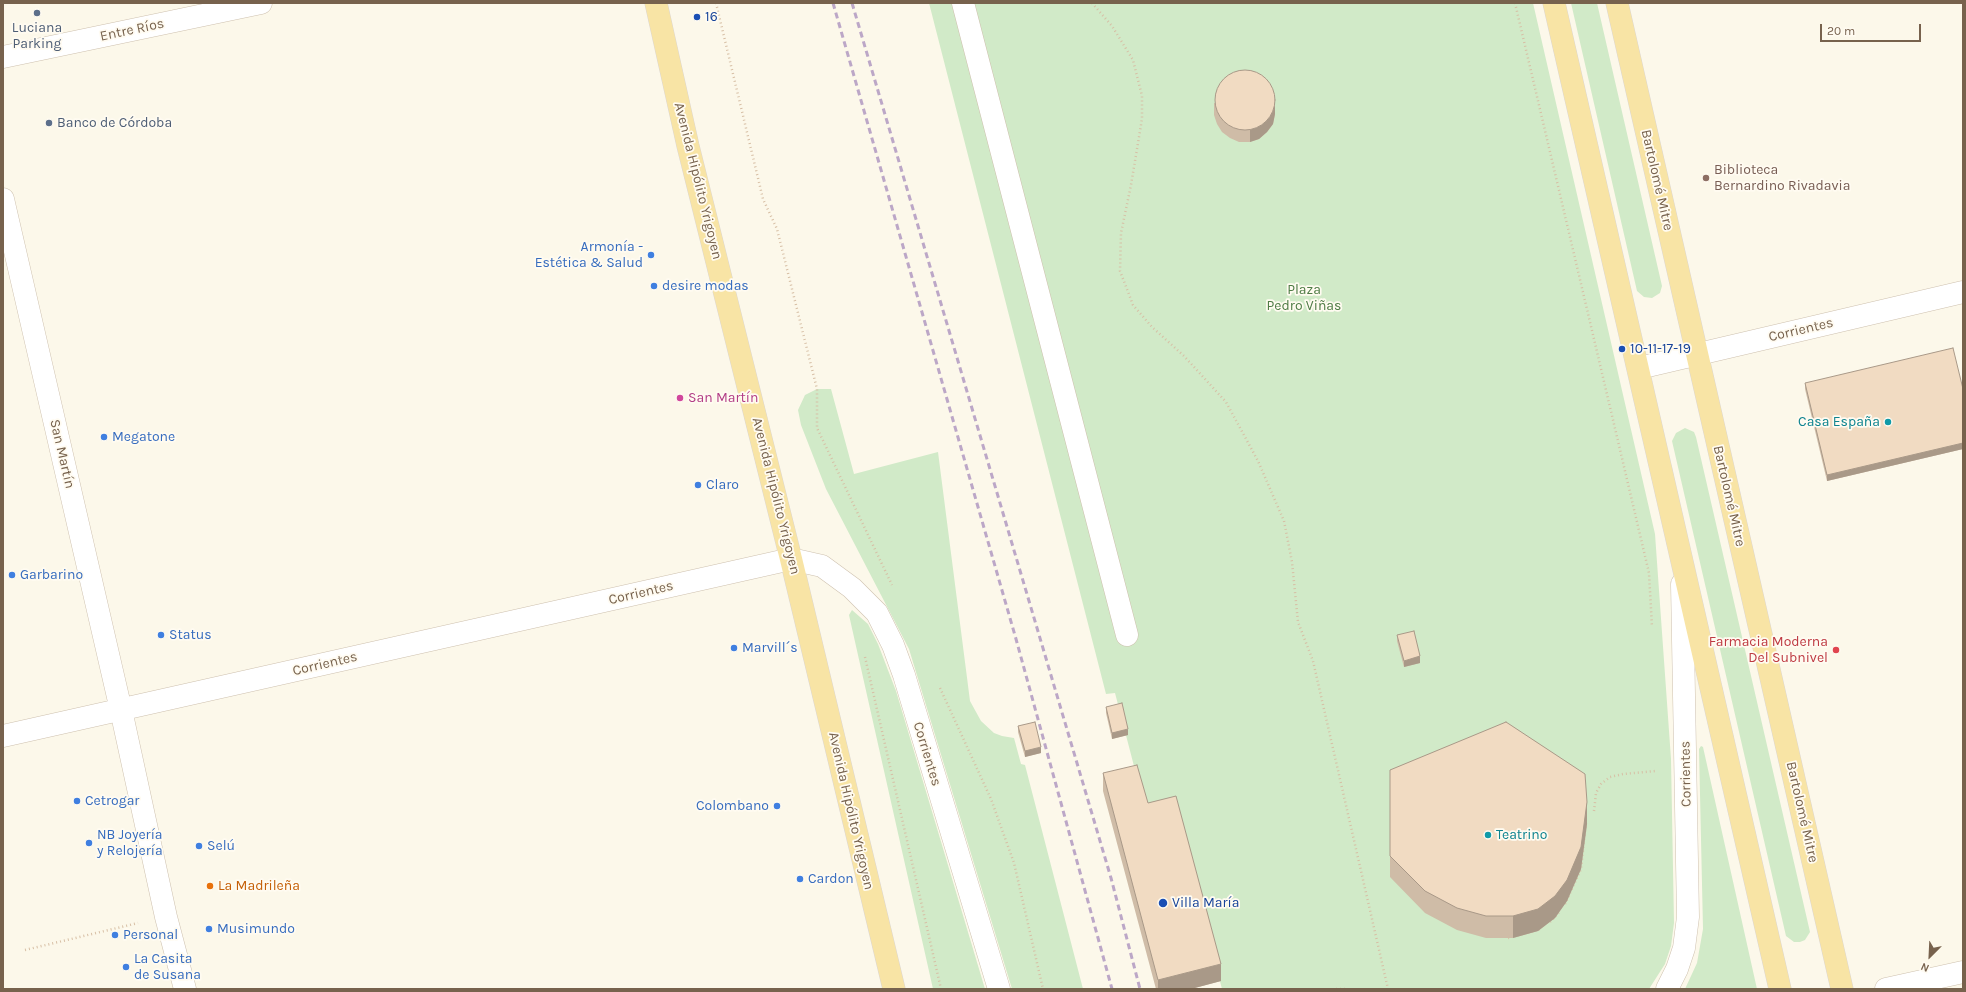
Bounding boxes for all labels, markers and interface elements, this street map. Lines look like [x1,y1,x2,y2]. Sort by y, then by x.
marker: Luciana Parking [32,8,42,18]
place label: 16 [705,9,718,25]
marker: 16 [692,12,702,22]
street label: Entre Ríos [99,15,165,45]
scale bar [1822,16,1923,42]
place label: Luciana Parking [12,20,62,52]
text: 20 m [1827,24,1855,38]
street label: Avenida Hipólito Yrigoyen [670,101,726,261]
place label: Banco de Córdoba [57,115,172,131]
marker: Banco de Córdoba [44,118,54,128]
street label: Bartolomé Mitre [1637,128,1677,232]
place label: Biblioteca Bernardino Rivadavia [1714,162,1850,194]
marker: Biblioteca Bernardino Rivadavia [1701,173,1711,183]
place label: Armonía - Estética & Salud [535,239,643,272]
marker: Armonía - Estética & Salud [646,250,656,260]
place label: desire modas [662,278,749,294]
marker: desire modas [649,281,659,291]
park label: Plaza Pedro Viñas [1267,282,1341,314]
street label: Corrientes [1767,314,1835,346]
place label: 10-11-17-19 [1630,341,1691,357]
marker: 10-11-17-19 [1617,344,1627,354]
place label: San Martín [688,390,758,406]
marker: San Martín [675,393,685,403]
place label: Casa España [1798,414,1880,430]
street label: Avenida Hipólito Yrigoyen [748,416,804,576]
marker: Casa España [1883,417,1893,427]
street label: San Martín [46,418,78,490]
place label: Megatone [112,429,175,445]
marker: Megatone [99,432,109,442]
street label: Bartolomé Mitre [1709,444,1749,548]
place label: Claro [706,477,739,493]
marker: Claro [693,480,703,490]
place label: Garbarino [20,567,83,583]
marker: Garbarino [7,570,17,580]
street label: Corrientes [607,577,675,609]
place label: Status [169,627,212,643]
marker: Status [156,630,166,640]
place label: Farmacia Moderna Del Subnivel [1709,634,1828,666]
place label: Marvill´s [742,640,798,656]
marker: Marvill´s [729,643,739,653]
marker: Farmacia Moderna Del Subnivel [1831,645,1841,655]
street label: Corrientes [291,648,359,680]
street label: Corrientes [909,720,945,788]
street label: Avenida Hipólito Yrigoyen [825,731,877,891]
street label: Corrientes [1677,741,1695,807]
street label: Bartolomé Mitre [1782,760,1822,864]
place label: Cetrogar [85,793,139,809]
marker: Cetrogar [72,796,82,806]
place label: Colombano [696,798,769,814]
marker: Colombano [772,801,782,811]
place label: NB Joyería y Relojería [97,827,163,860]
place label: Teatrino [1496,827,1547,843]
marker: Teatrino [1483,830,1493,840]
marker: NB Joyería y Relojería [84,838,94,848]
place label: Selú [207,838,235,854]
marker: Selú [194,841,204,851]
place label: Cardon [808,871,854,887]
marker: Cardon [795,874,805,884]
place label: La Madrileña [218,878,300,894]
marker: La Madrileña [205,881,215,891]
place label: Villa María [1172,895,1239,911]
marker: Villa María [1157,897,1169,909]
place label: Musimundo [217,921,295,937]
marker: Musimundo [204,924,214,934]
place label: Personal [123,927,178,943]
marker: Personal [110,930,120,940]
north arrow [1910,936,1950,976]
place label: La Casita de Susana [134,951,201,984]
text: N [1919,960,1931,975]
marker: La Casita de Susana [121,962,131,972]

